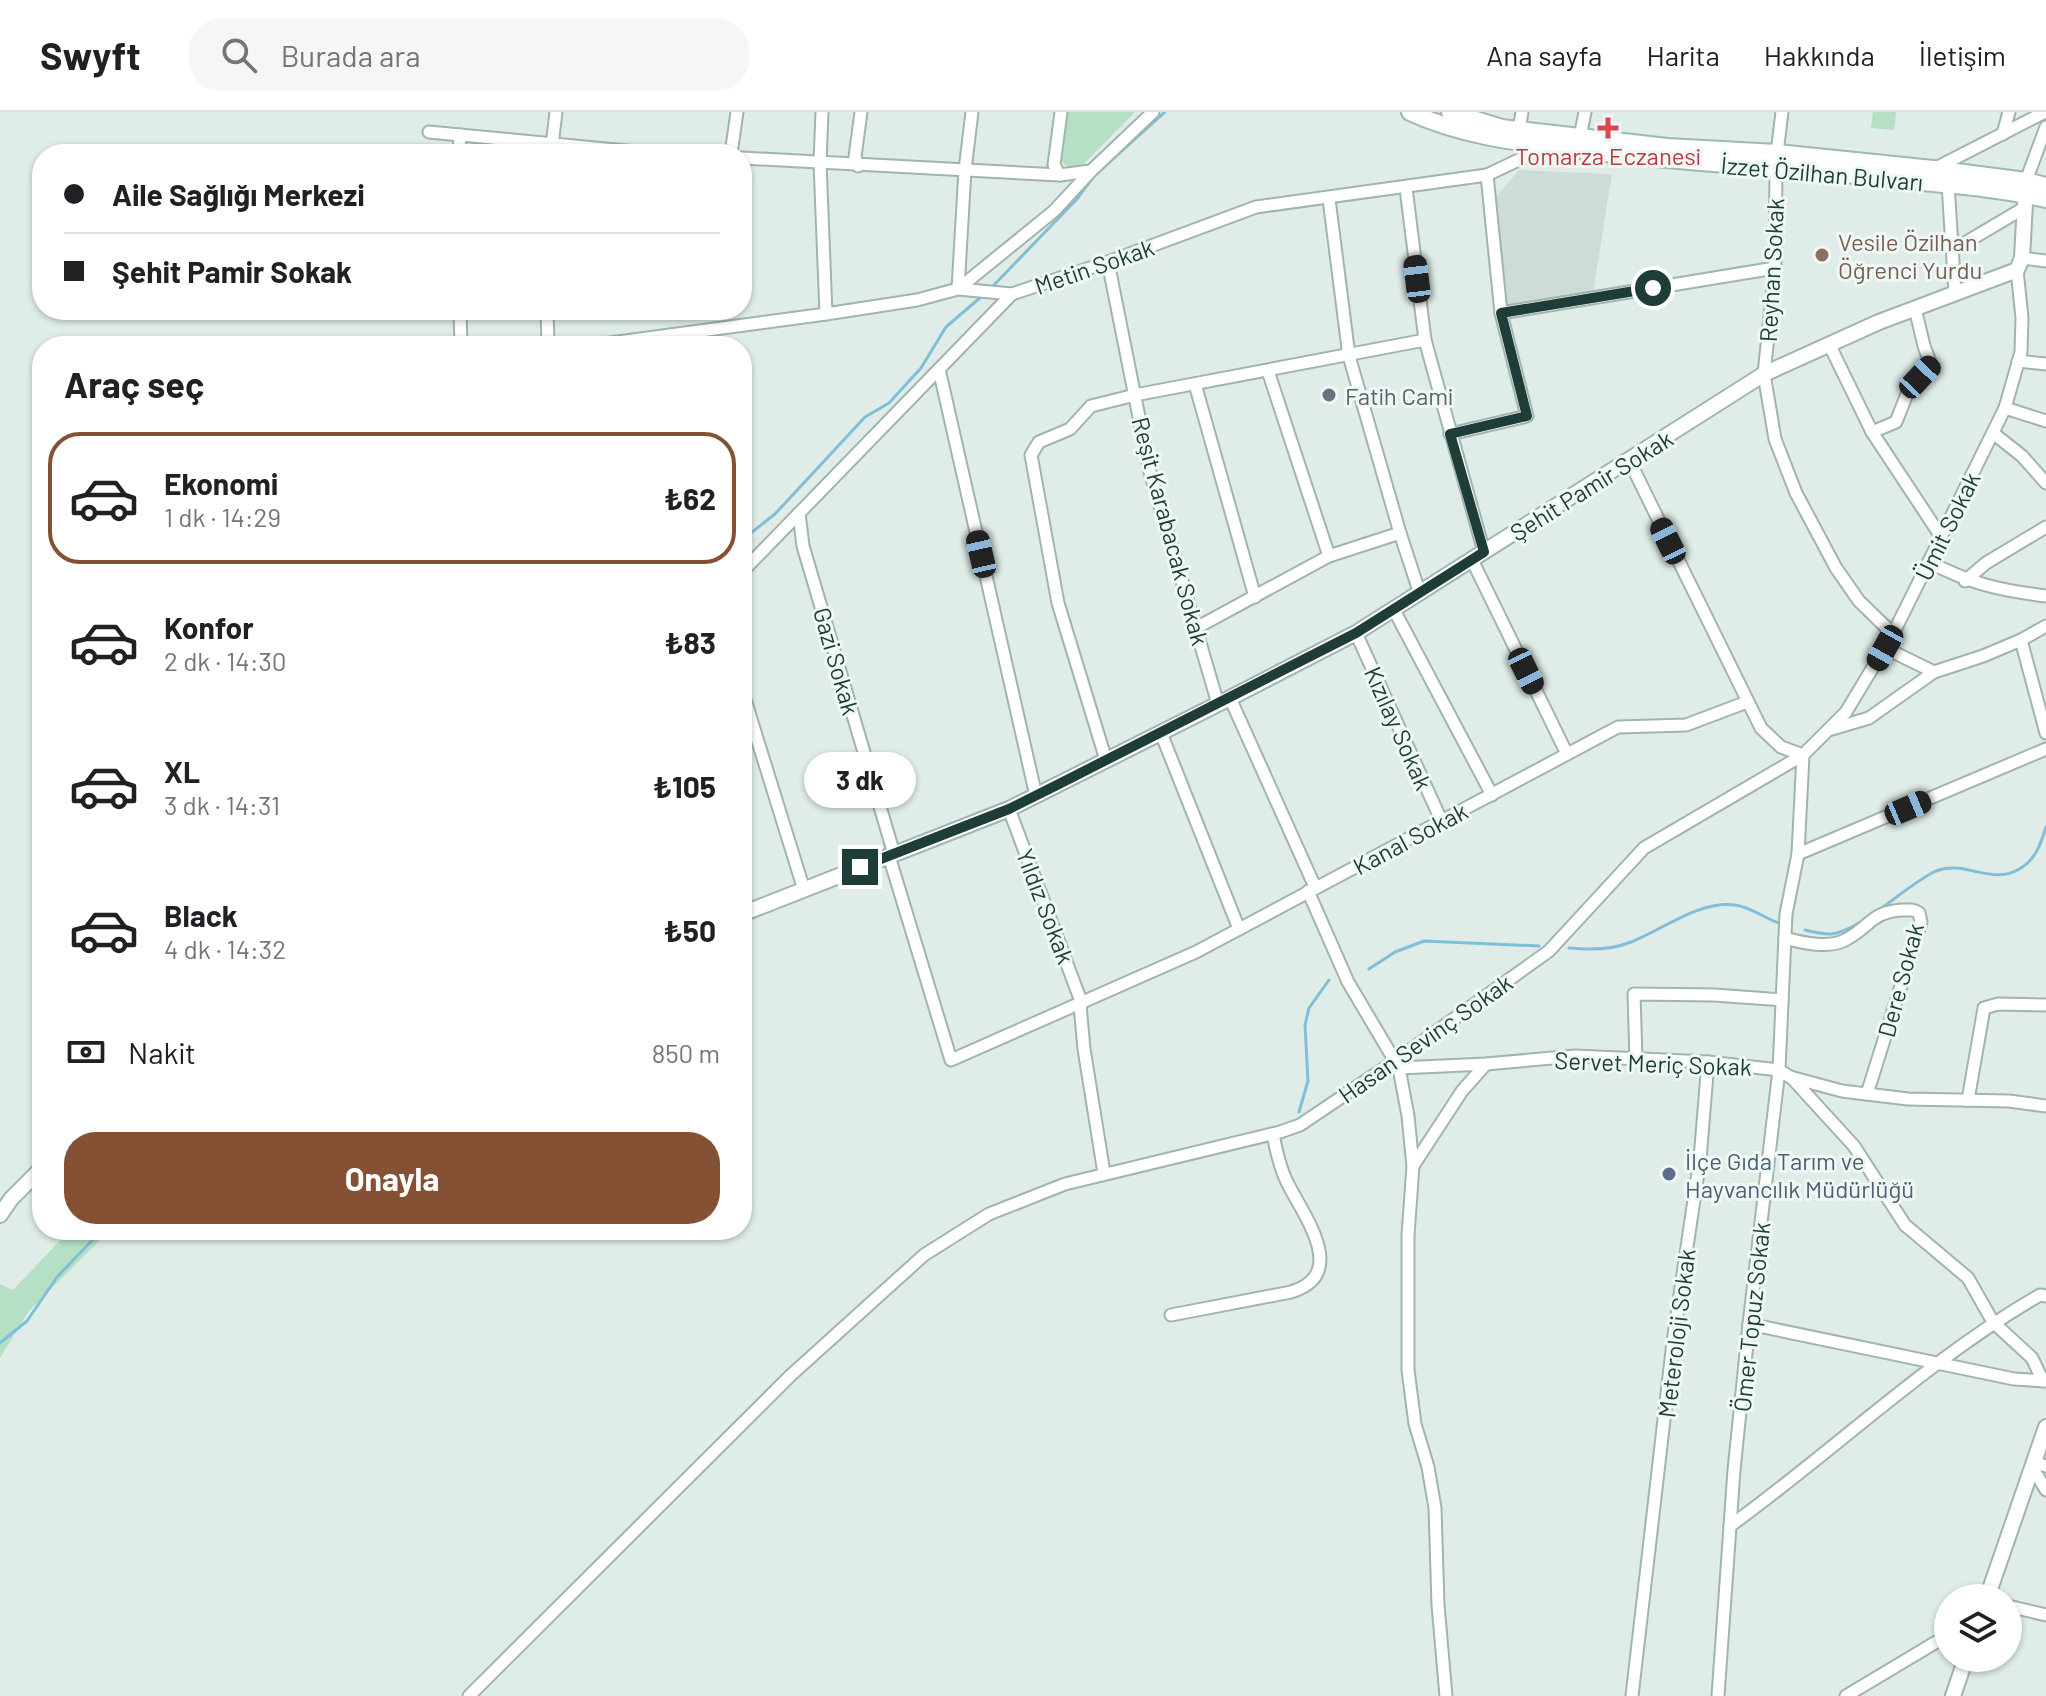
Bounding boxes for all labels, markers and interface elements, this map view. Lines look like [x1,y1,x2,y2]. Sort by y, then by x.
search box [189,19,749,91]
text: Swyft [40,32,141,78]
icon: search [217,33,261,77]
text: Burada ara [281,37,421,73]
text: Ana sayfa [1486,38,1602,72]
text: Harita [1646,38,1720,72]
text: Hakkında [1764,38,1875,72]
text: İletişim [1919,38,2006,72]
marker: Tomarza Eczanesi [1599,119,1617,137]
place label: Tomarza Eczanesi [1515,141,1701,170]
street label: İzzet Özilhan Bulvarı [1720,150,1924,196]
text: Aile Sağlığı Merkezi [112,176,365,212]
street label: Reyhan Sokak [1753,197,1789,343]
place label: Vesile Özilhan Öğrenci Yurdu [1838,227,1982,284]
street label: Metin Sokak [1030,232,1158,300]
marker: Vesile Özilhan Öğrenci Yurdu [1813,246,1831,264]
text: Şehit Pamir Sokak [112,253,352,289]
car [1402,254,1432,304]
route start [1635,270,1671,306]
car [1895,351,1945,403]
text: Araç seç [64,362,204,405]
place label: Fatih Cami [1345,381,1453,410]
marker: Fatih Cami [1320,386,1338,404]
street label: Reşit Karabacak Sokak [1127,414,1215,648]
street label: Şehit Pamir Sokak [1504,423,1678,547]
icon: car [68,462,140,534]
text: Ekonomi [164,465,278,501]
street label: Ümit Sokak [1908,467,1986,585]
text: ₺62 [664,480,716,516]
text: 1 dk · 14:29 [164,501,281,532]
car [1647,514,1689,568]
car [964,528,998,580]
street label: Gazi Sokak [808,604,866,718]
icon: car [68,606,140,678]
text: Konfor [164,609,254,645]
car [1863,621,1907,675]
text: ₺83 [664,624,716,660]
car [1505,644,1547,698]
text: 2 dk · 14:30 [164,645,287,676]
street label: Kızılay Sokak [1359,662,1439,794]
icon: car [68,750,140,822]
callout: 3 dk [804,751,916,807]
text: XL [164,753,200,789]
text: 3 dk [836,764,884,795]
text: ₺105 [653,768,716,804]
car [1881,788,1935,828]
text: 3 dk · 14:31 [164,789,280,820]
street label: Kanal Sokak [1348,796,1472,880]
street label: Yıldız Sokak [1011,844,1081,968]
route end [842,849,878,885]
icon: car [68,894,140,966]
text: Black [164,897,238,933]
text: ₺50 [663,912,716,948]
street label: Dere Sokak [1871,920,1929,1040]
text: 4 dk · 14:32 [164,933,286,964]
street label: Hasan Sevinç Sokak [1332,967,1518,1109]
icon: cash [64,1030,108,1074]
text: Nakit [128,1034,196,1070]
text: 850 m [652,1037,720,1068]
street label: Servet Meriç Sokak [1554,1045,1752,1081]
button: Onayla [64,1132,720,1224]
place label: İlçe Gıda Tarım ve Hayvancılık Müdürlüğü [1685,1146,1914,1203]
marker: İlçe Gıda Tarım ve Hayvancılık Müdürlüğü [1660,1165,1678,1183]
street label: Ömer Topuz Sokak [1727,1221,1775,1413]
street label: Meteroloji Sokak [1651,1247,1701,1419]
map controls [1934,1584,2022,1672]
button: layers [1934,1584,2022,1672]

